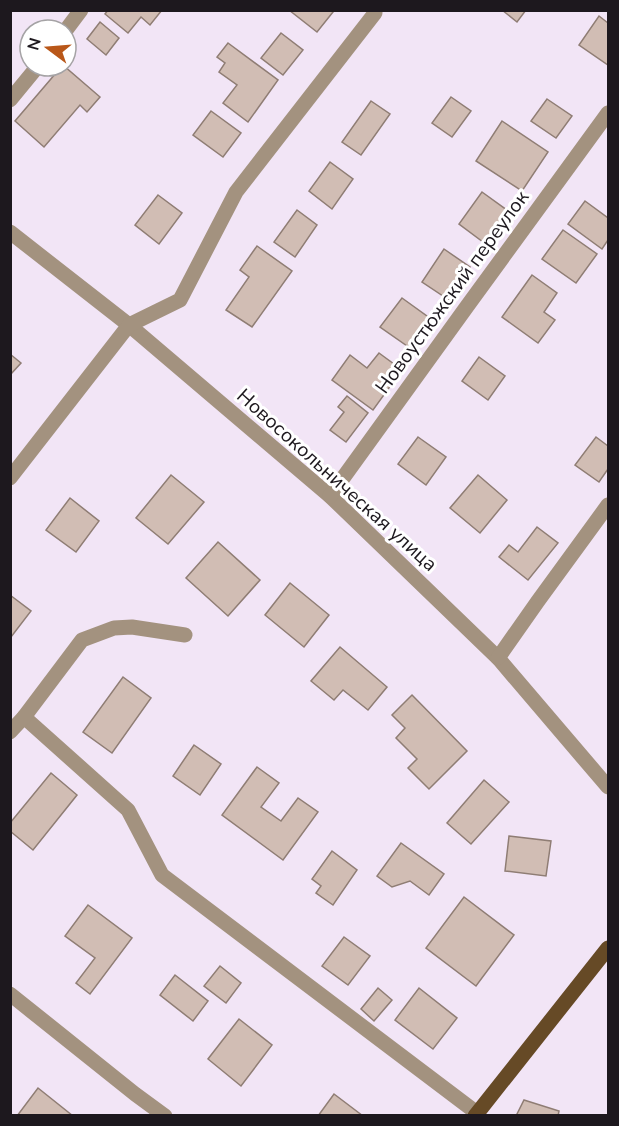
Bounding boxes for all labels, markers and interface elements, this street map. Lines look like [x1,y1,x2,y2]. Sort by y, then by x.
north arrow [18,18,78,78]
text: N [22,35,47,53]
street label: Новоустюжский переулок [369,184,535,399]
street label: Новосокольническая улица [231,383,443,577]

